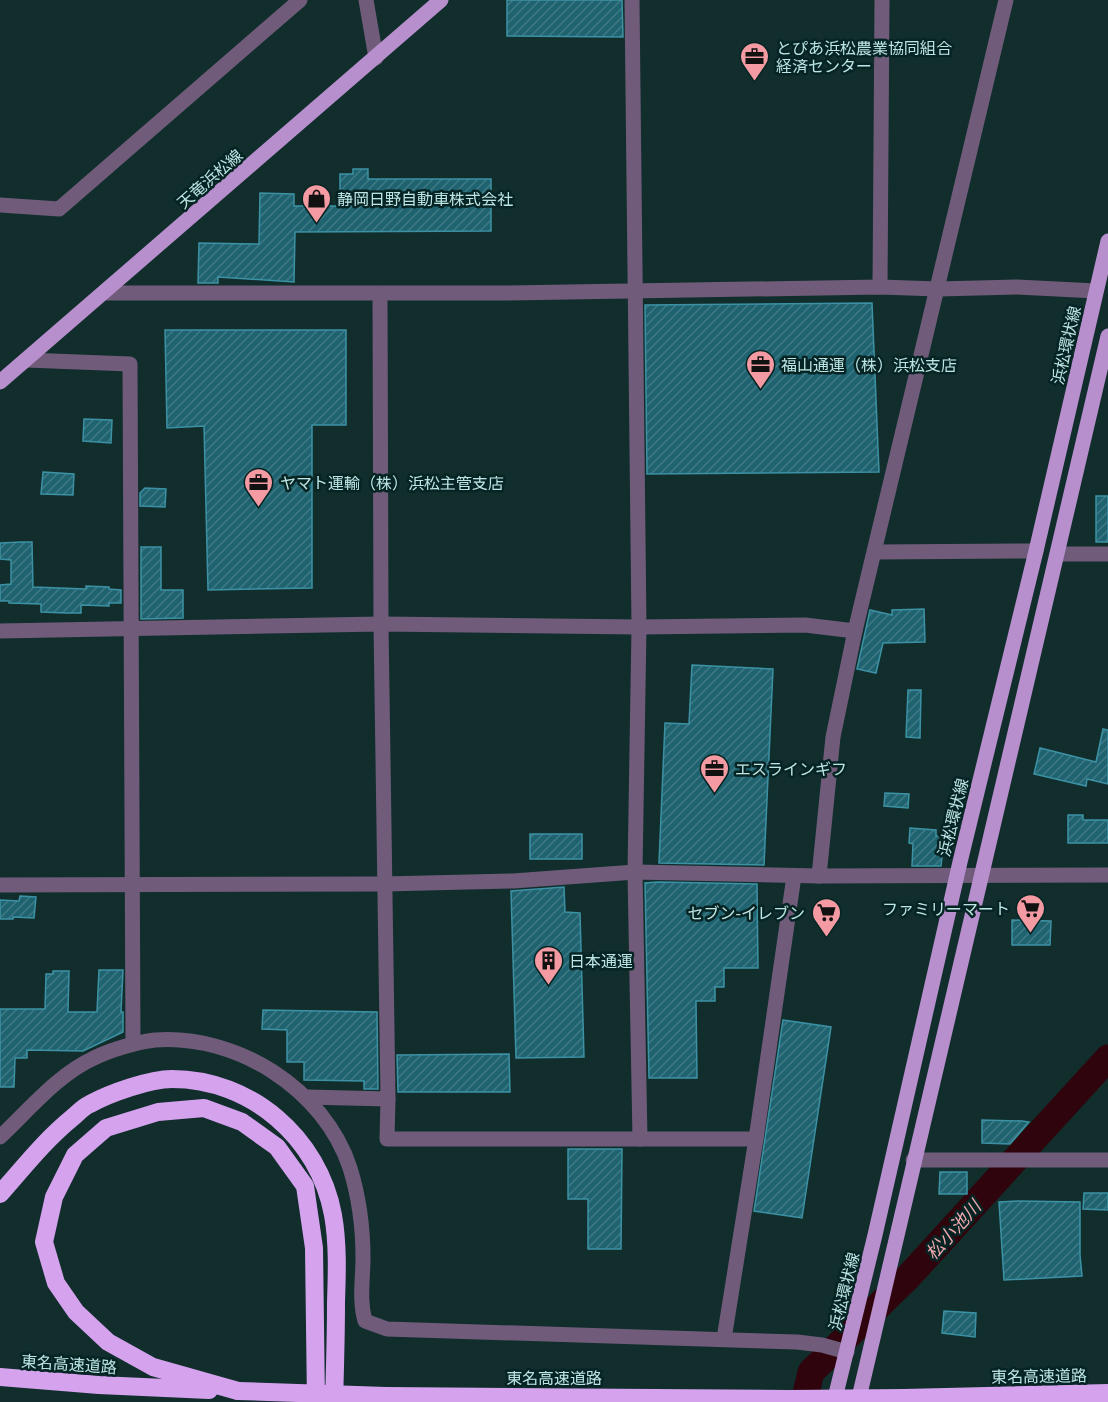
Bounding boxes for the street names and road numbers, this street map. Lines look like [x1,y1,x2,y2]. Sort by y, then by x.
street label: 天竜浜松線 [171,143,247,213]
street label: 浜松環状線 [1044,303,1086,387]
street label: 浜松環状線 [931,775,973,859]
street label: 浜松環状線 [822,1249,864,1333]
street label: 東名高速道路 [20,1348,118,1378]
street label: 東名高速道路 [991,1362,1087,1388]
street label: 東名高速道路 [506,1365,602,1389]

